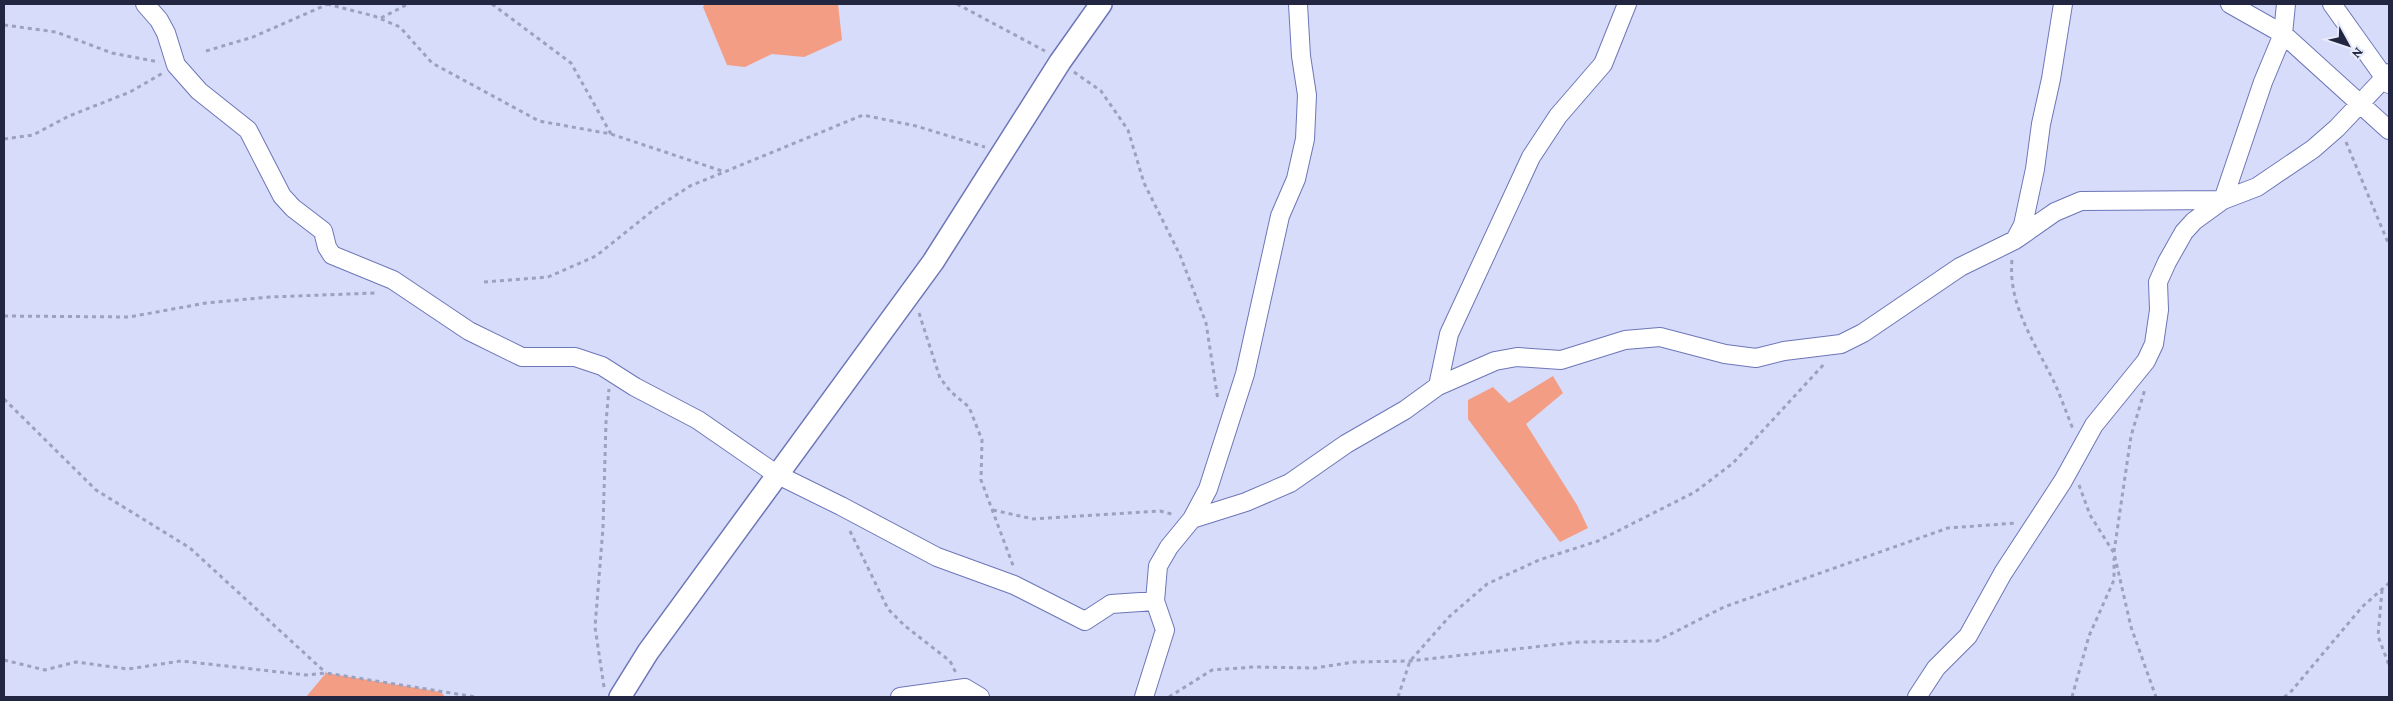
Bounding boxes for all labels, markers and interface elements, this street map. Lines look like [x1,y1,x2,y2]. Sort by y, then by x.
north arrow [2323,20,2373,70]
text: N [2348,45,2367,63]

